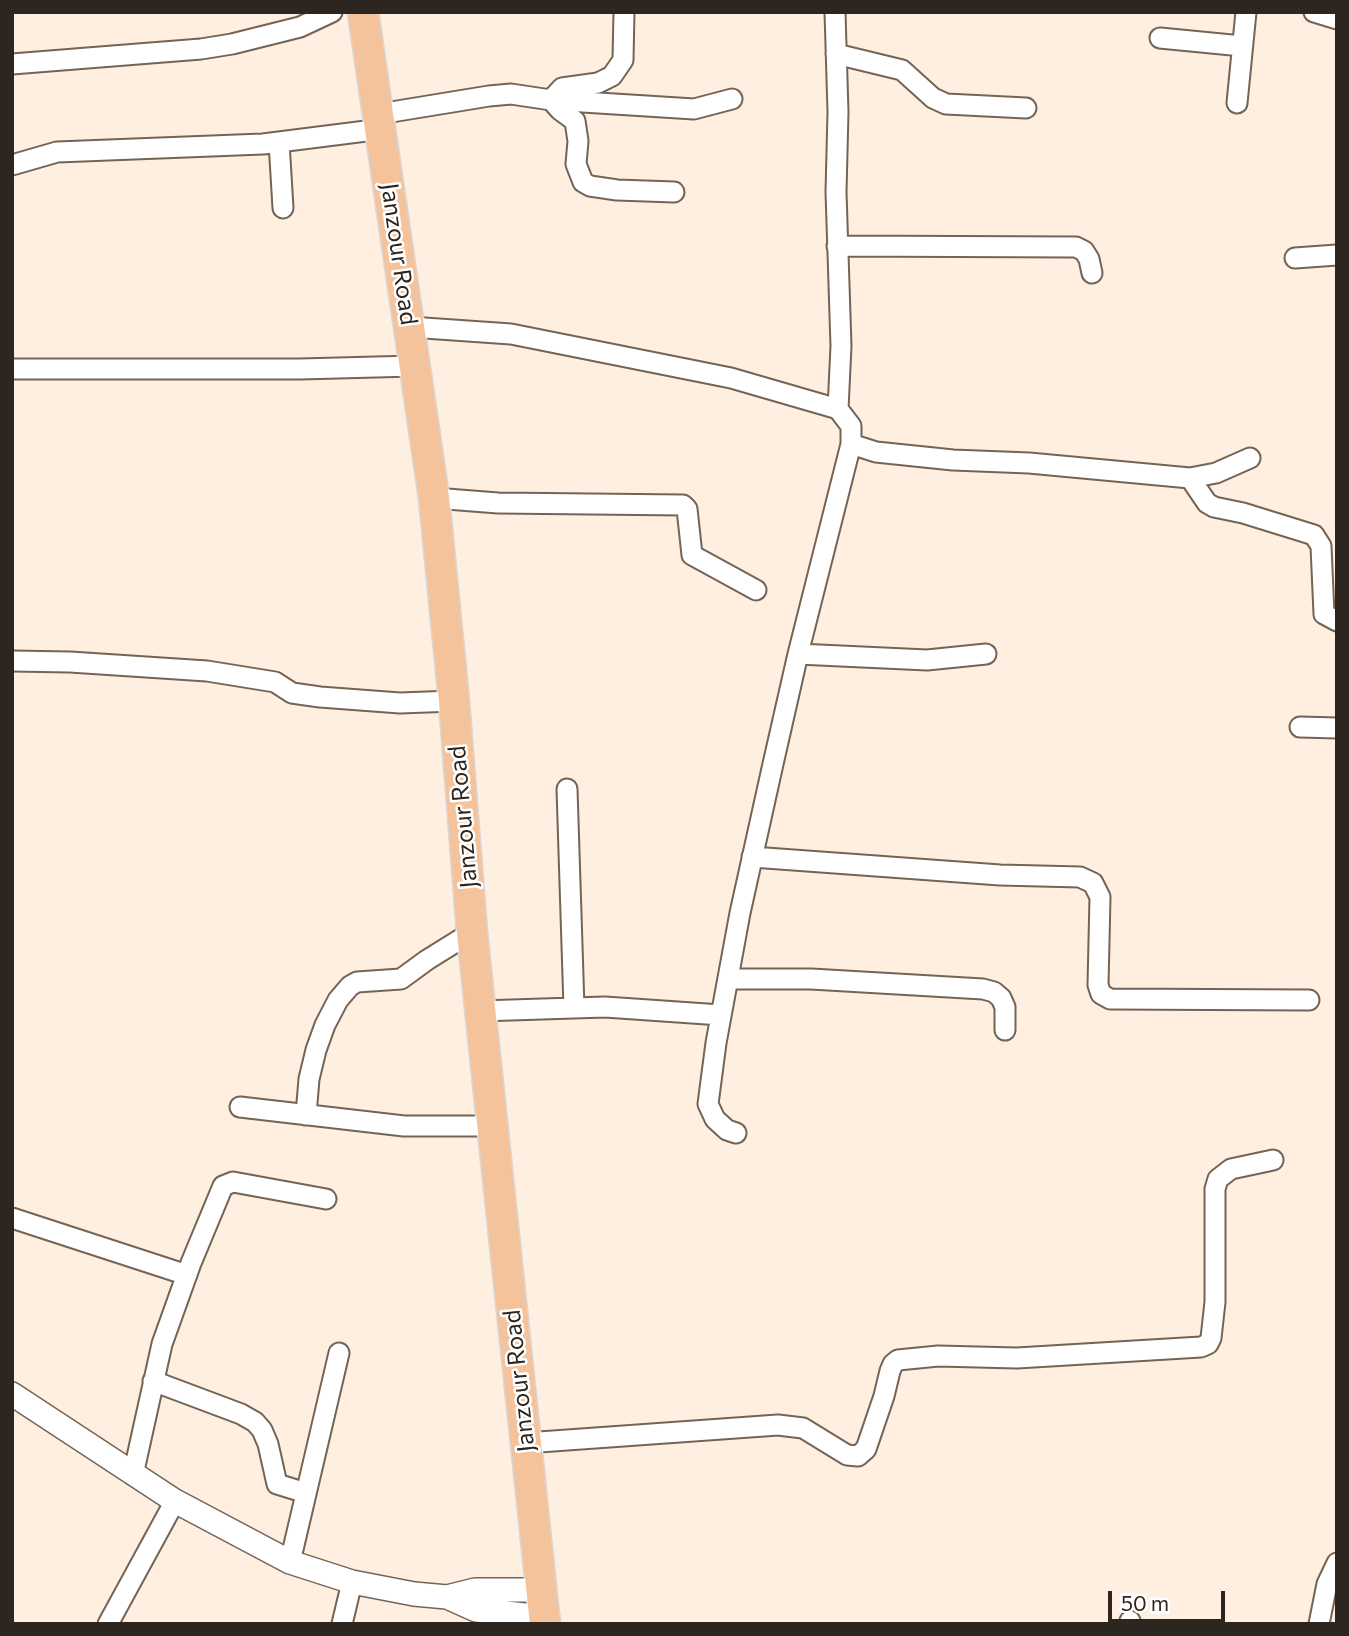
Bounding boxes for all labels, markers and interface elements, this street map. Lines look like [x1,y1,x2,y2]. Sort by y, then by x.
street label: Janzour Road [375,181,423,327]
street label: Janzour Road [442,744,484,890]
street label: Janzour Road [497,1308,541,1454]
scale bar [1111,1576,1228,1620]
text: 50 m [1121,1590,1169,1615]

